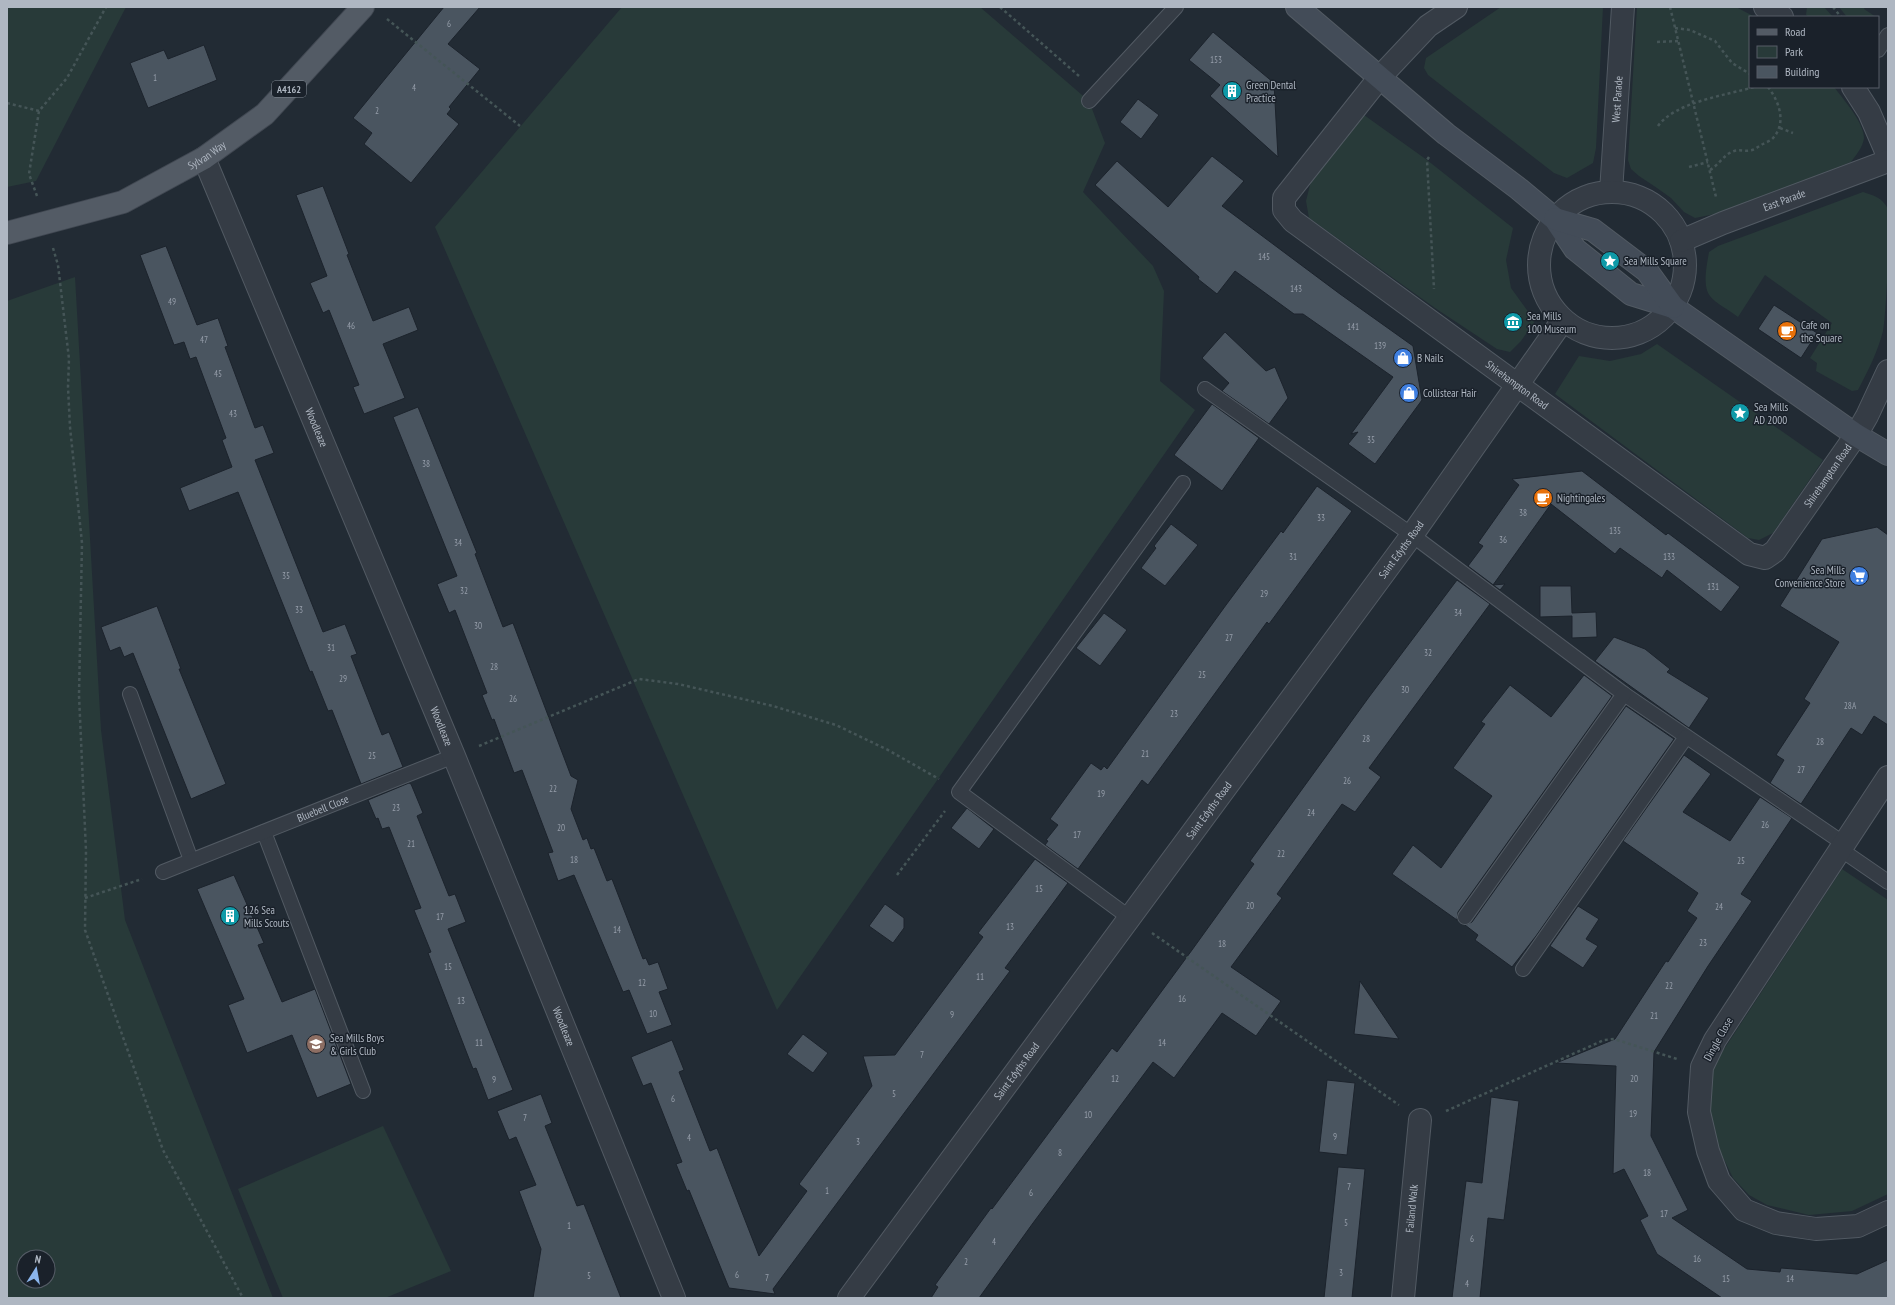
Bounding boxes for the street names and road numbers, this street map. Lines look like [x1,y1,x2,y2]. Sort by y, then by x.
street label: West Parade [1609,75,1626,123]
road number: A4162 [272,81,306,97]
street label: Sylvan Way [185,137,229,173]
street label: East Parade [1761,186,1808,214]
street label: Shirehampton Road [1483,357,1551,412]
street label: Woodleaze [302,406,331,450]
street label: Shirehampton Road [1801,441,1855,510]
street label: Saint Edyths Road [1375,518,1427,581]
street label: Woodleaze [427,705,456,748]
street label: Saint Edyths Road [1183,779,1235,842]
street label: Bluebell Close [295,792,351,825]
street label: Woodleaze [550,1005,578,1049]
street label: Dingle Close [1700,1014,1736,1063]
street label: Saint Edyths Road [991,1039,1042,1103]
street label: Failand Walk [1402,1183,1421,1233]

